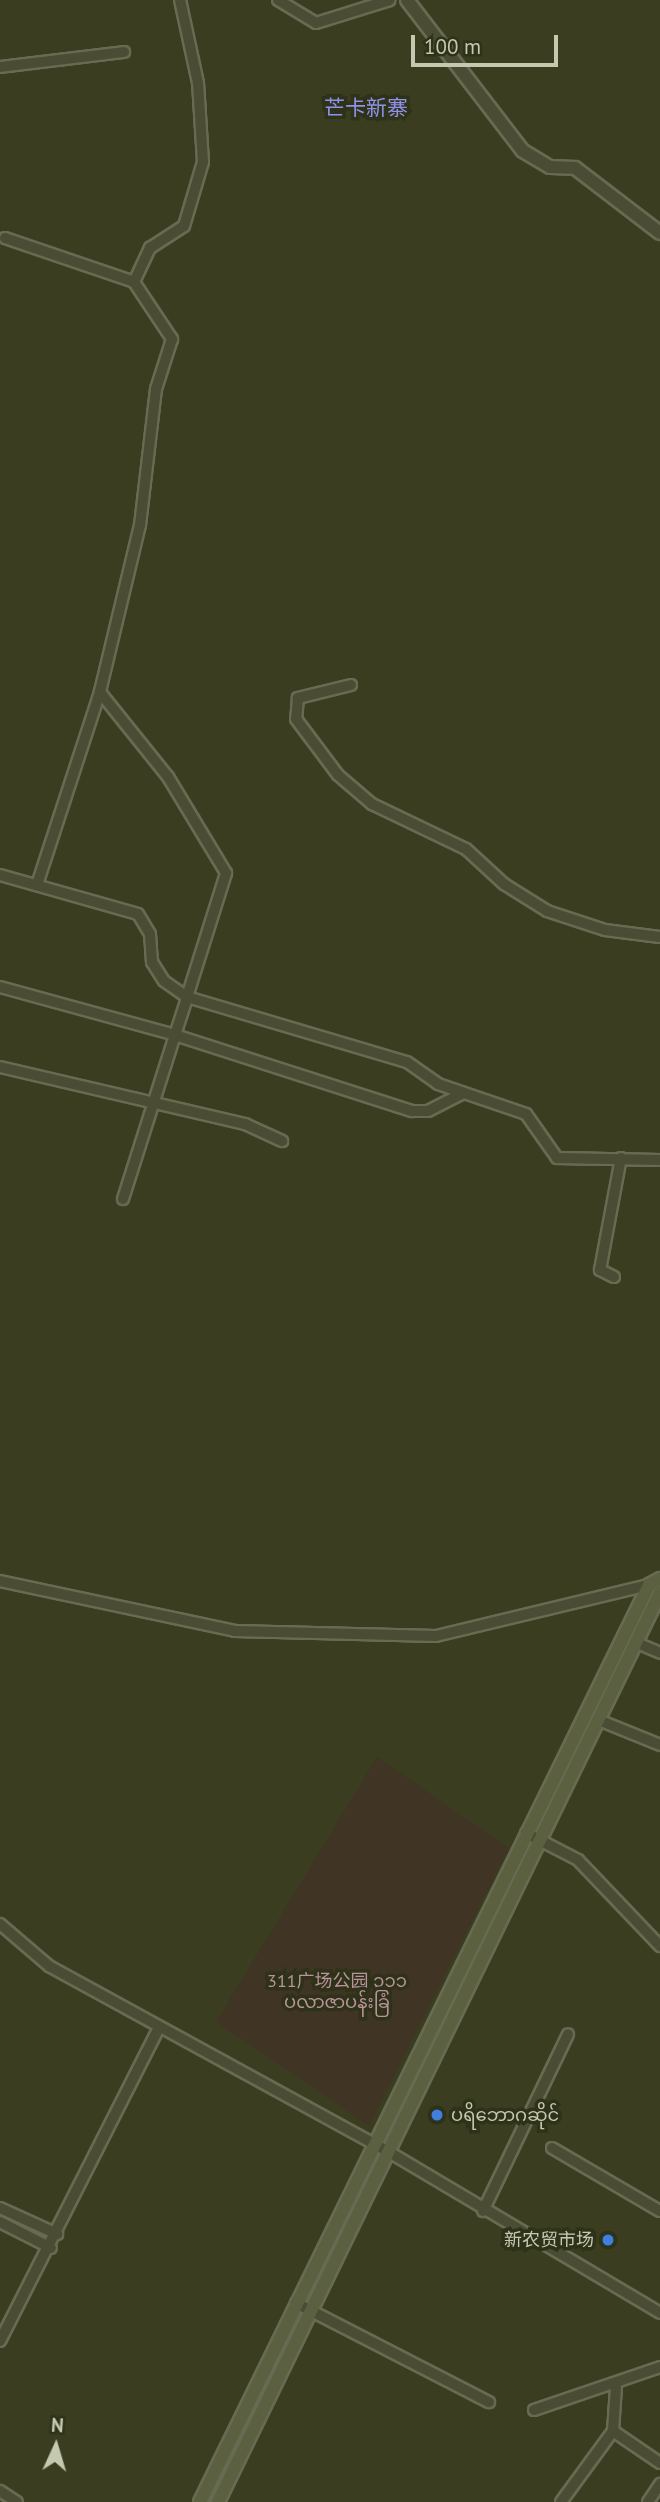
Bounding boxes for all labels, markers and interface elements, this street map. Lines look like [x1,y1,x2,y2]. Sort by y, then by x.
scale bar [415,21,562,65]
text: 100 m [424,33,481,60]
district label: 芒卡新寨 [324,95,408,121]
park label: 311广场公园 ၃၁၁ ပလာဇာပန်းခြံ [267,1971,407,2014]
place label: ပရိဘောဂဆိုင် [451,2104,559,2126]
marker: ပရိဘောဂဆိုင် [429,2107,445,2123]
place label: 新农贸市场 [504,2229,594,2251]
marker: 新农贸市场 [600,2232,616,2248]
north arrow [21,2411,91,2481]
text: N [50,2413,65,2437]

